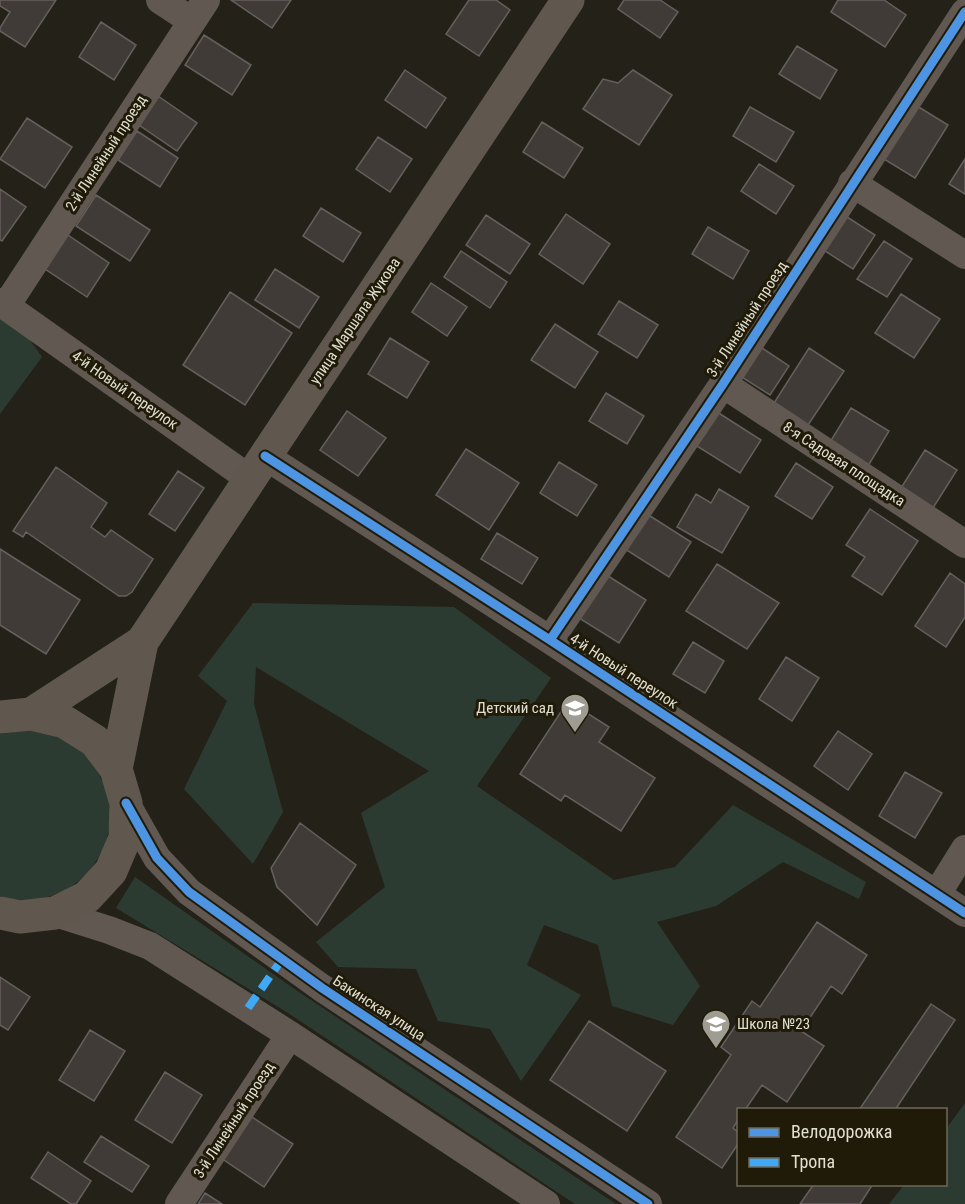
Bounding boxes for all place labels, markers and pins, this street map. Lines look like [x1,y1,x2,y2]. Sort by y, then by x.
school or university icon: Детский сад [559,692,591,734]
place label: Детский сад [476,699,554,717]
school or university icon: Школа №23 [700,1008,732,1050]
place label: Школа №23 [737,1015,810,1033]

